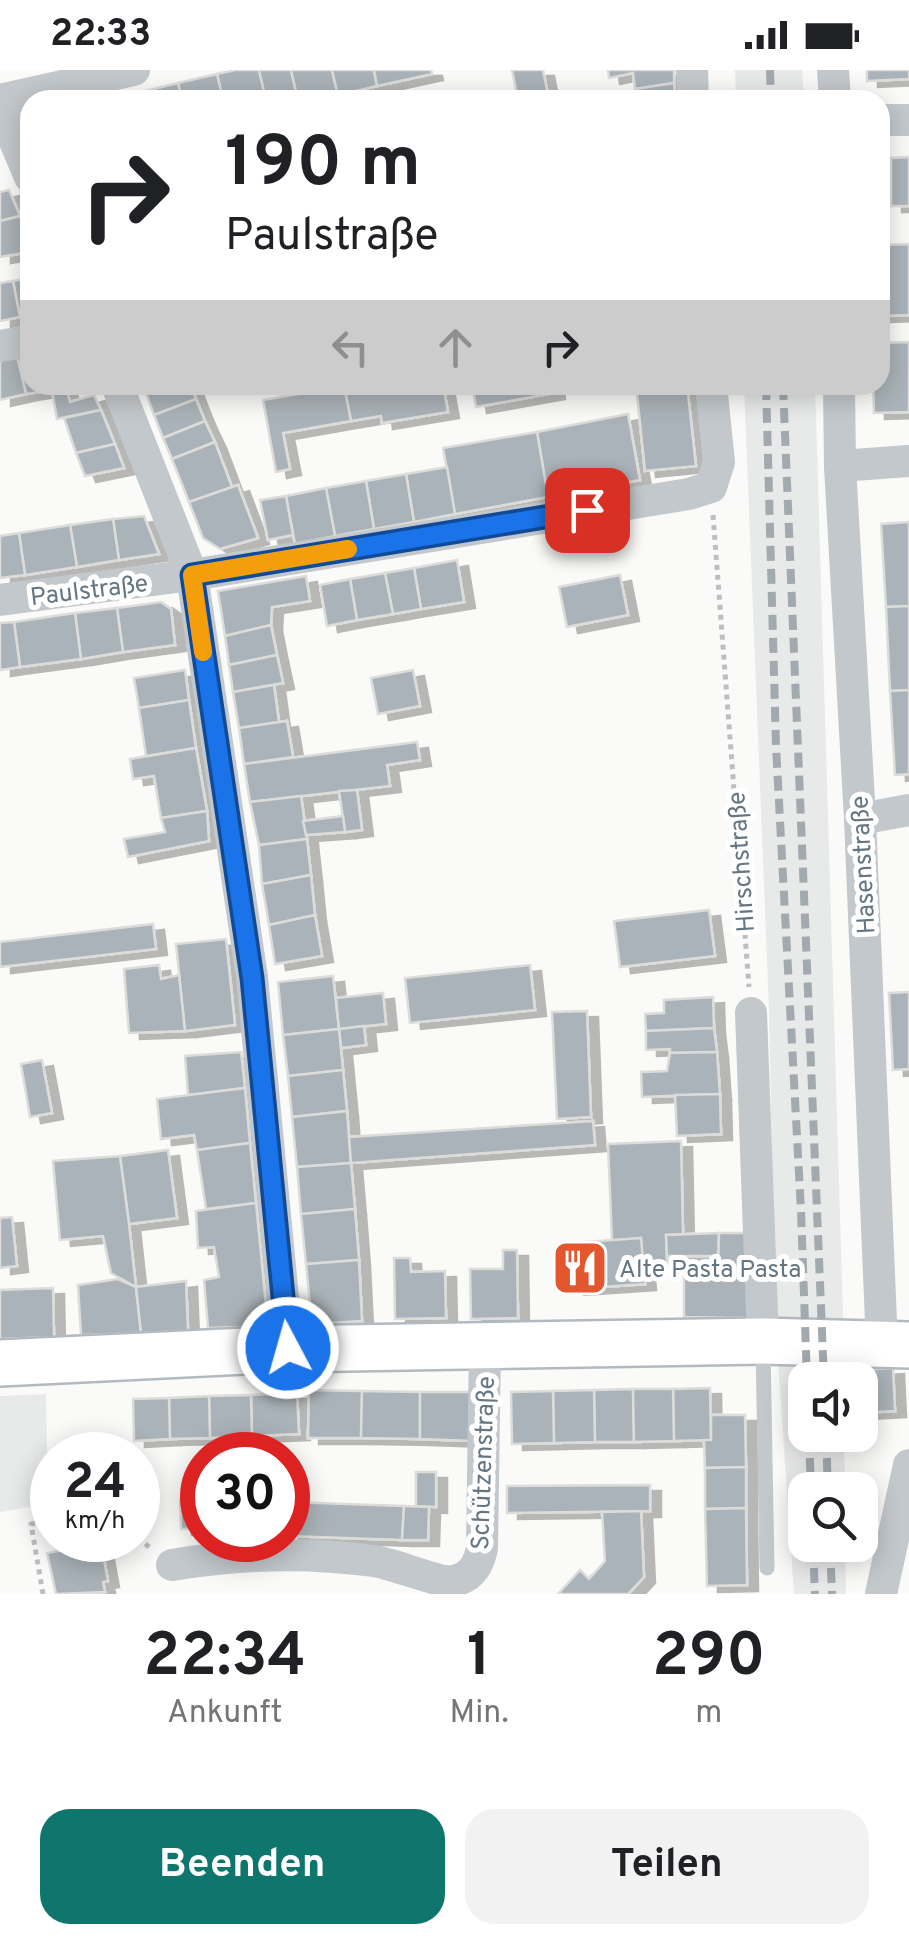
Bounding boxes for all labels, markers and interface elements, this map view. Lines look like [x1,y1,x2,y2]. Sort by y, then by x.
text: 22:33 [50,11,151,60]
text: 190 m [225,122,421,211]
icon: right [60,130,190,260]
text: Paulstraße [225,209,438,266]
icon: left [323,320,378,375]
icon: ahead [428,320,483,375]
icon: right [533,320,588,375]
pin [545,468,630,553]
icon: arrive [560,483,615,538]
street label: Paulstraße [29,569,150,615]
street label: Hirschstraße [722,790,764,933]
street label: Hasenstraße [845,795,885,935]
restaurant icon: Alte Pasta Pasta [550,1238,610,1298]
place label: Alte Pasta Pasta [619,1255,801,1287]
position arrow [236,1296,340,1400]
map controls [788,1362,878,1562]
button: sound [788,1362,878,1452]
street label: Schützenstraße [466,1376,504,1551]
speed limit sign: 30 [180,1432,310,1562]
text: 24 [64,1453,126,1516]
button: search [788,1472,878,1562]
text: km/h [65,1506,125,1538]
text: 22:34 [143,1621,306,1697]
text: 1 [467,1621,491,1697]
text: 290 [652,1621,765,1697]
text: Ankunft [167,1694,282,1734]
text: Min. [449,1694,509,1734]
text: m [695,1694,722,1734]
button: Beenden [40,1809,445,1924]
button: Teilen [465,1809,869,1924]

